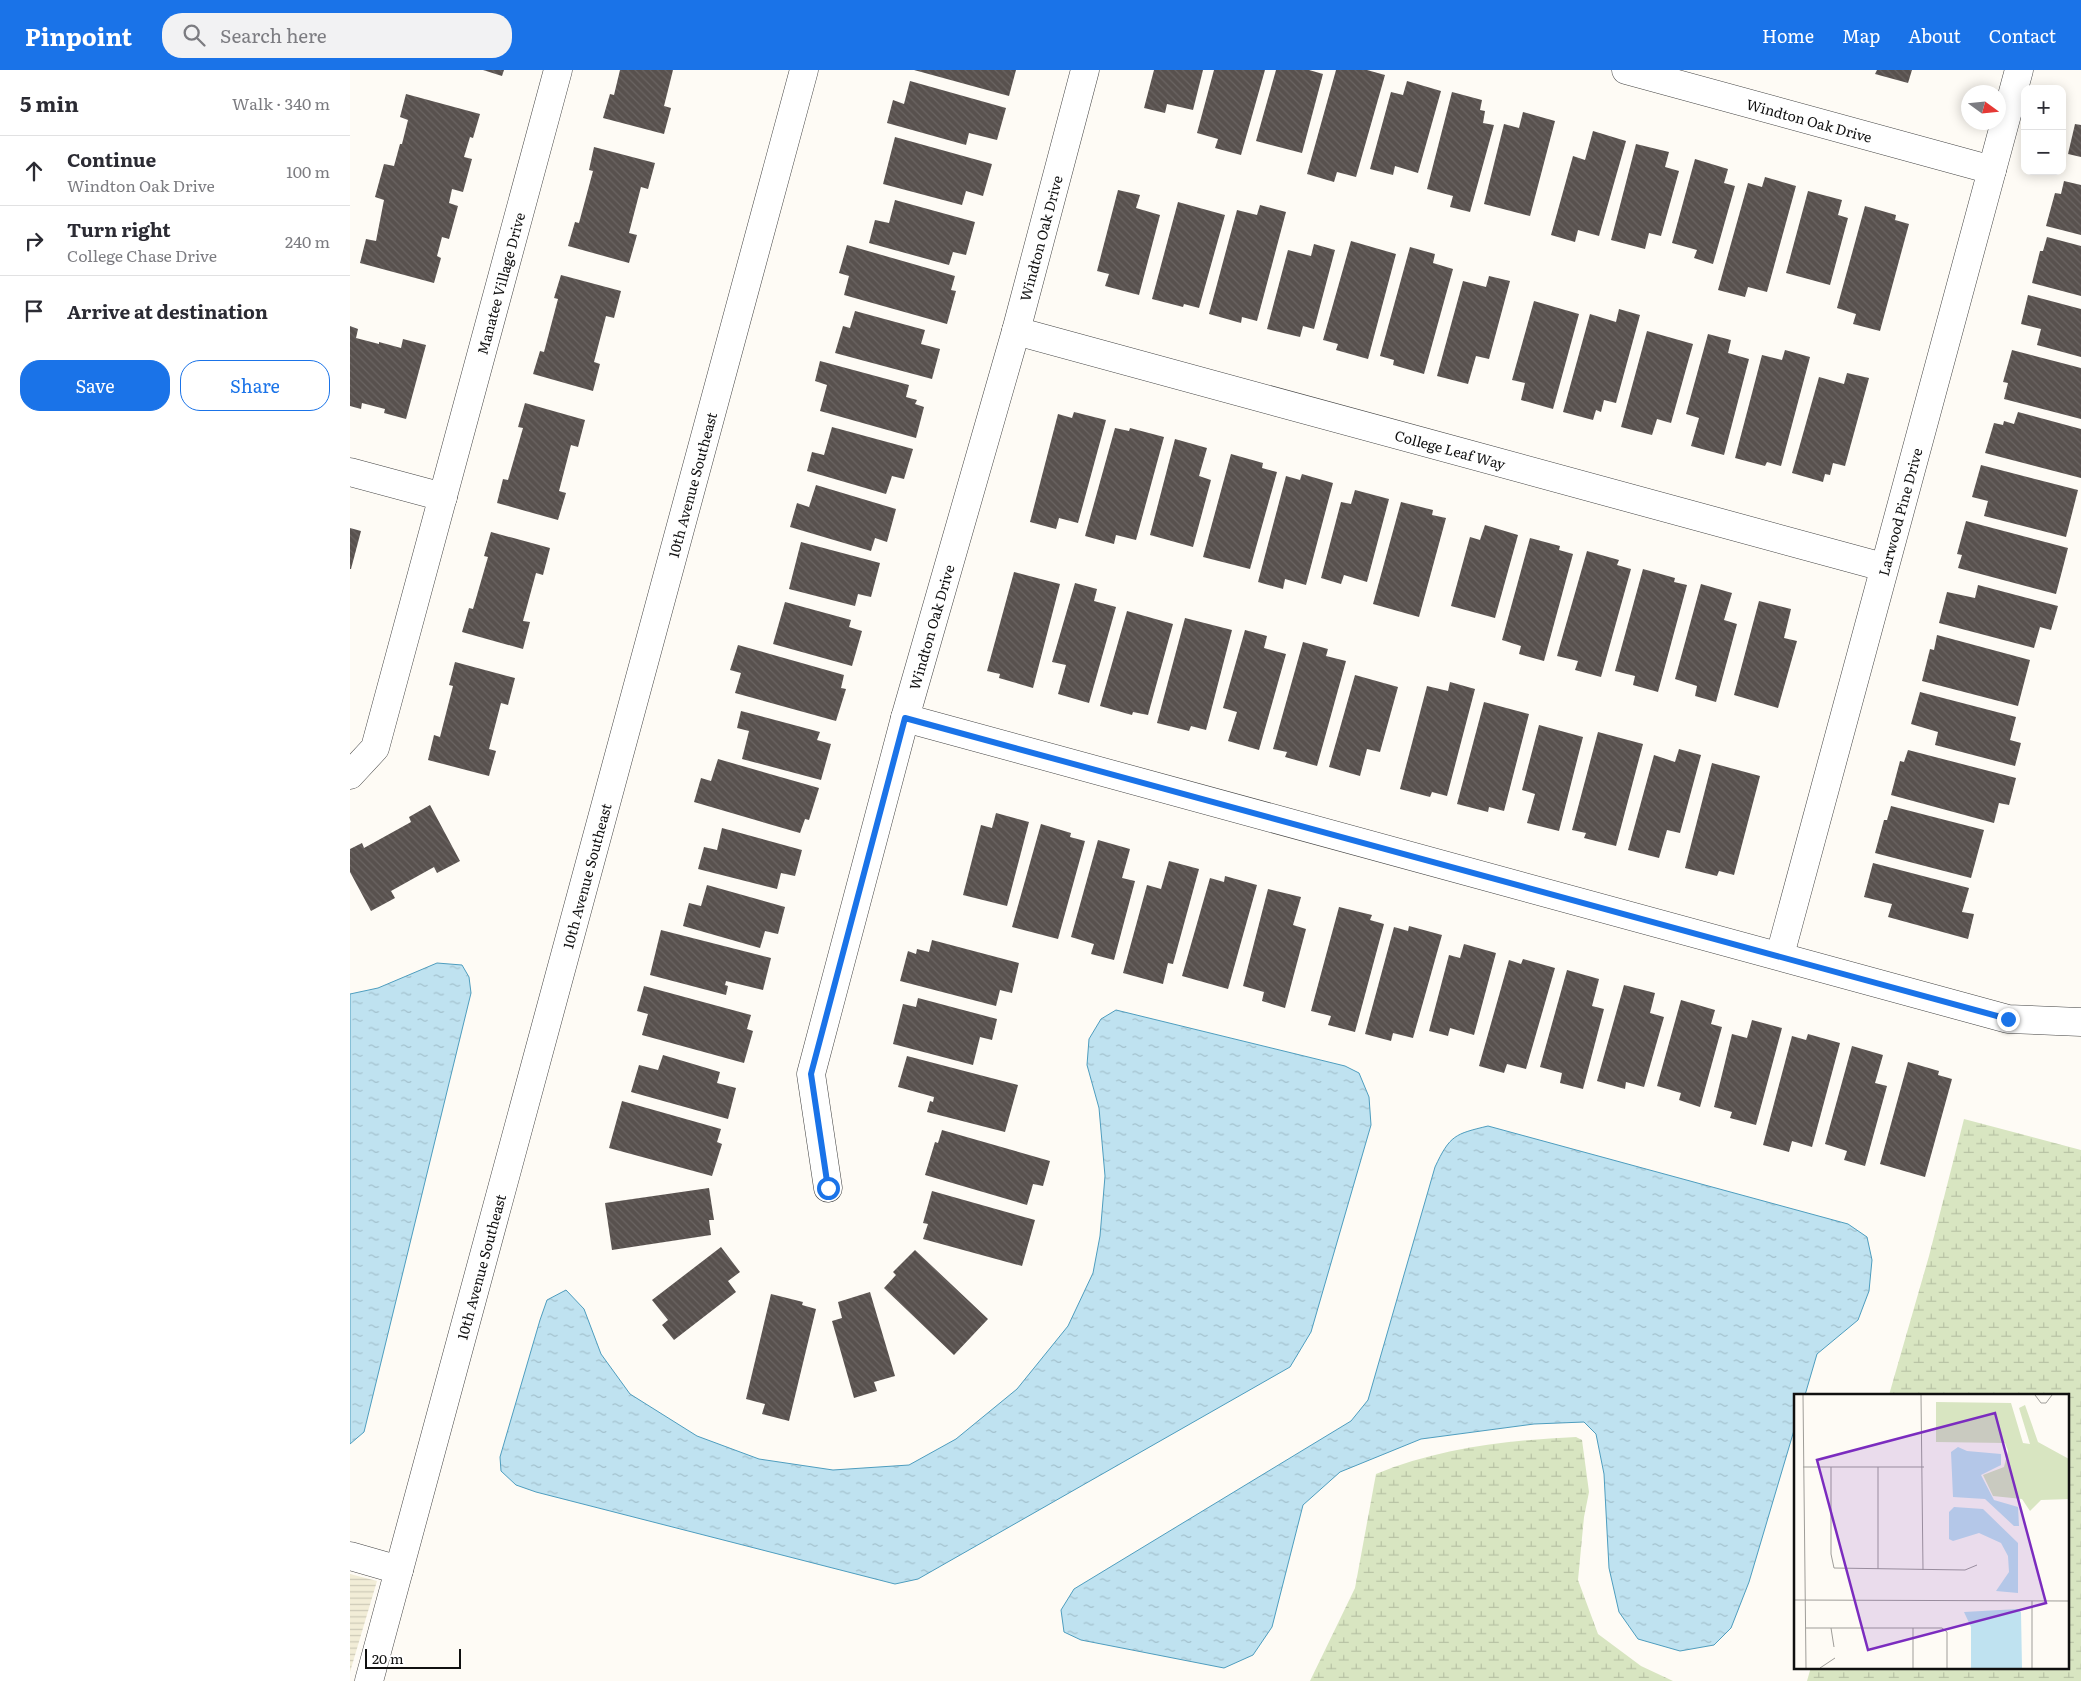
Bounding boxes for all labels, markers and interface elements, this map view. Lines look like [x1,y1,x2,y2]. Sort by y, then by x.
search box [162,13,512,58]
text: Pinpoint [25,18,132,53]
icon: search [180,21,208,49]
text: Search here [220,21,327,49]
text: Home [1762,22,1814,49]
text: Map [1842,22,1880,49]
text: About [1908,22,1961,49]
text: Contact [1989,22,2056,49]
north arrow [1961,85,2006,130]
map controls [2021,85,2066,175]
button: + [2021,85,2066,130]
text: 5 min [20,87,79,118]
text: Walk · 340 m [232,91,330,115]
street label: Windton Oak Drive [1744,93,1874,147]
button: − [2021,130,2066,175]
text: Continue [67,145,156,173]
icon: ahead [20,157,48,185]
text: 100 m [286,159,330,183]
text: Windton Oak Drive [67,173,215,197]
street label: Windton Oak Drive [1014,173,1067,303]
street label: Manatee Village Drive [472,210,529,357]
text: Turn right [67,215,171,243]
icon: right [20,227,48,255]
text: 240 m [285,229,330,253]
text: College Chase Drive [67,243,217,267]
icon: arrive [20,297,48,325]
text: Arrive at destination [67,297,268,325]
button: Save [20,360,170,411]
button: Share [180,360,330,411]
street label: 10th Avenue Southeast [663,410,721,560]
street label: College Leaf Way [1393,425,1509,474]
street label: Larwood Pine Drive [1873,446,1927,578]
street label: Windton Oak Drive [904,562,959,692]
street label: 10th Avenue Southeast [557,801,616,951]
route end [1997,1008,2020,1031]
route start [817,1177,840,1200]
street label: 10th Avenue Southeast [452,1192,510,1342]
inset map [1794,1394,2068,1668]
scale bar [365,1646,461,1669]
text: 20 m [372,1648,404,1668]

